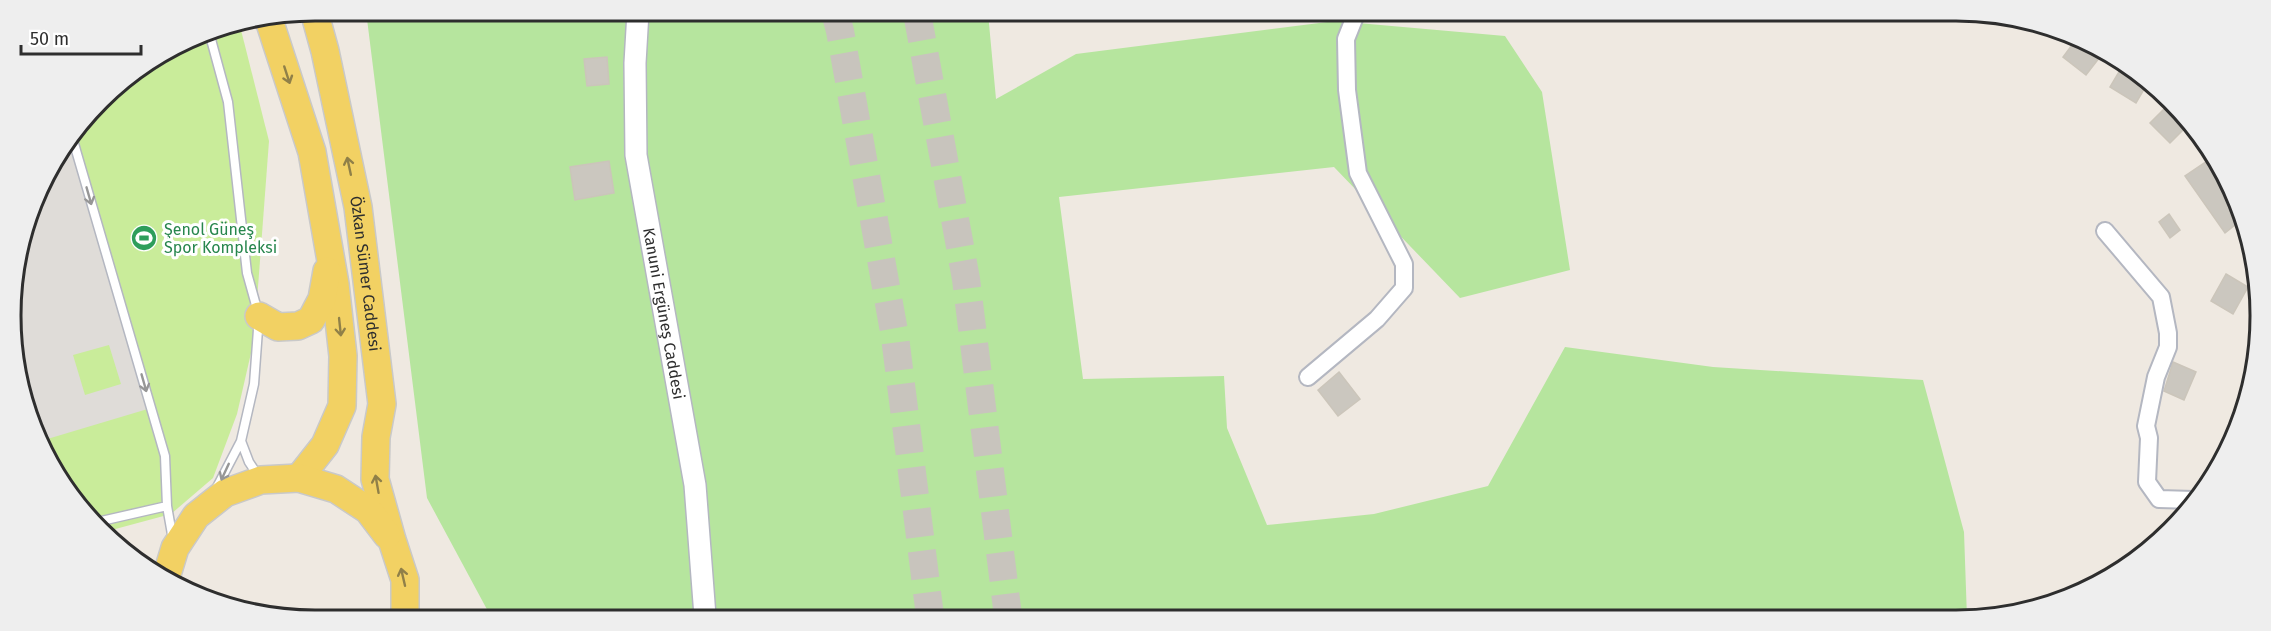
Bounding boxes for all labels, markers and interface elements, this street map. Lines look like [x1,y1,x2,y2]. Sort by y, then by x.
scale bar [21,18,141,56]
text: 50 m [30,28,69,50]
one-way arrow [282,65,293,84]
one-way arrow [343,157,354,176]
one-way arrow [84,186,95,205]
street label: Özkan Sümer Caddesi [346,194,385,353]
place label: Şenol Güneş Spor Kompleksi [164,220,277,257]
sports icon: Şenol Güneş Spor Kompleksi [129,223,159,253]
street label: Kanuni Ergüneş Caddesi [639,226,688,401]
one-way arrow [334,317,345,337]
one-way arrow [139,373,150,392]
one-way arrow [218,462,230,480]
one-way arrow [372,474,383,494]
one-way arrow [397,568,408,587]

